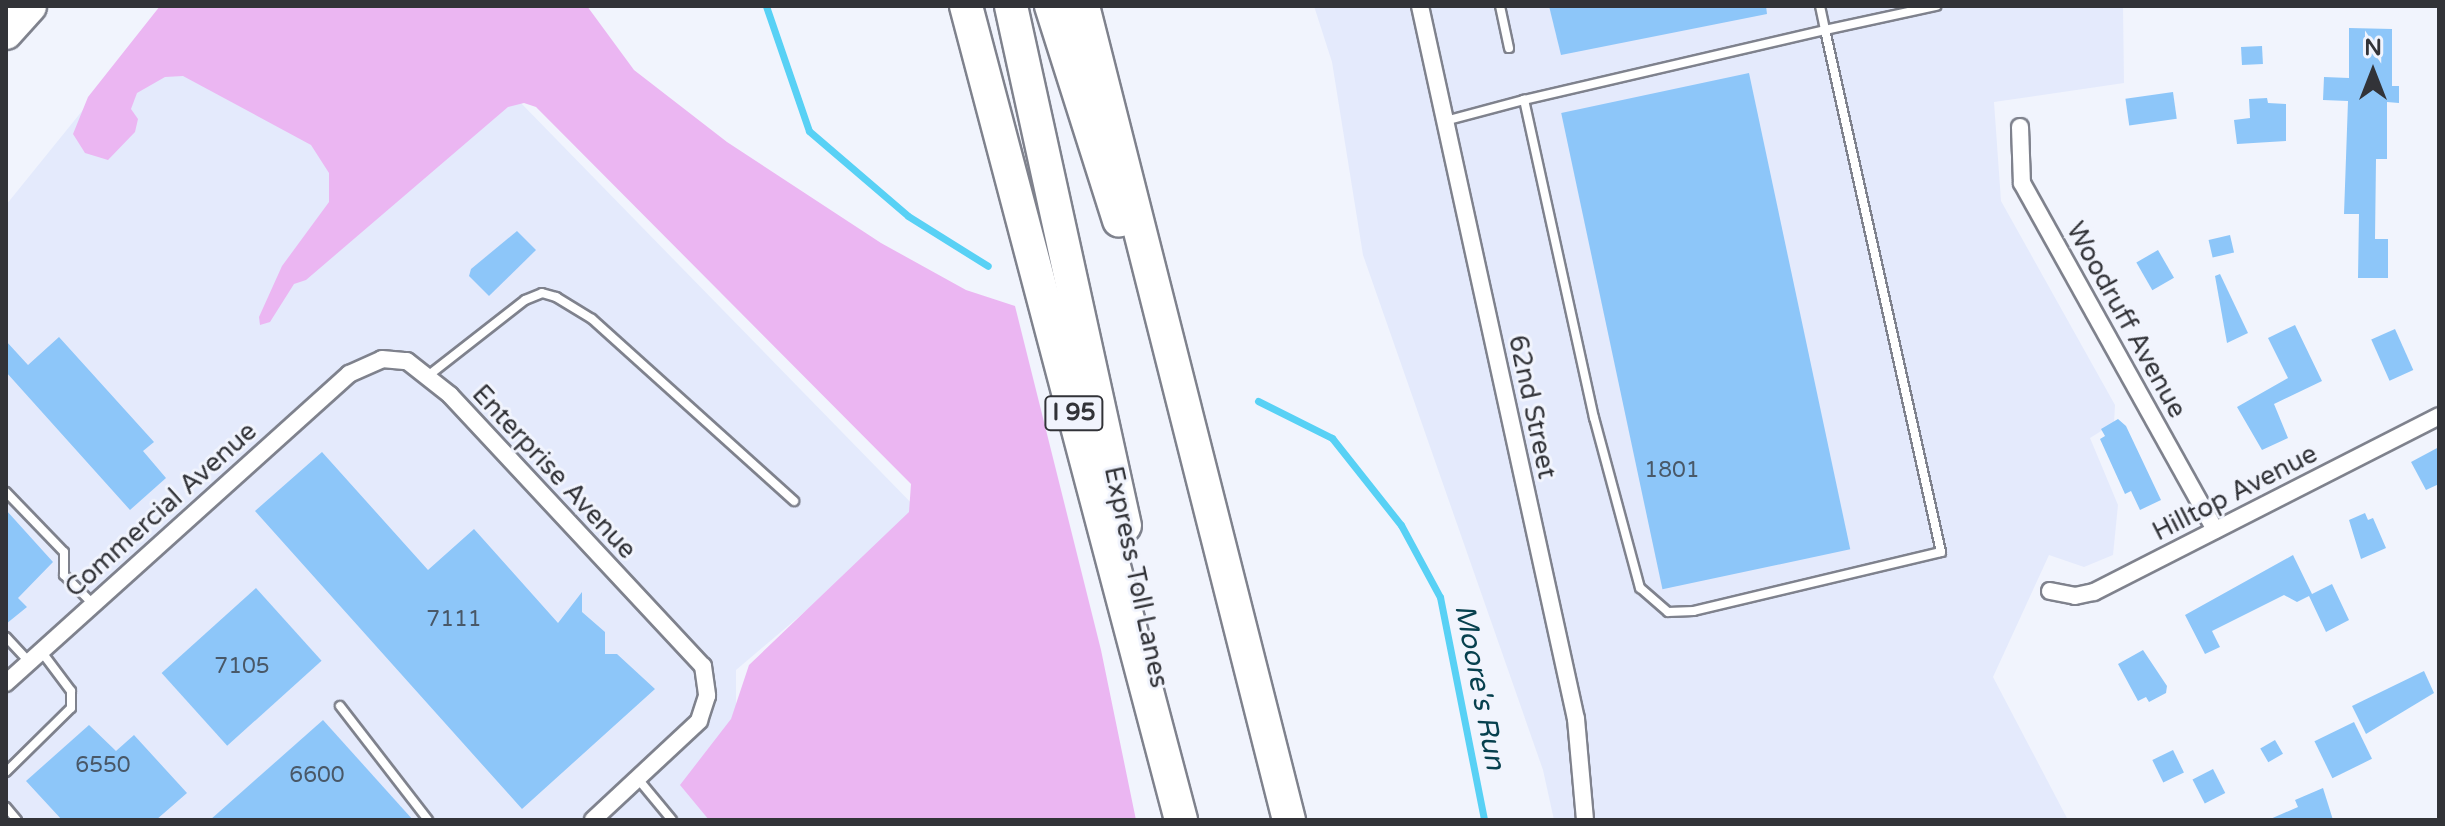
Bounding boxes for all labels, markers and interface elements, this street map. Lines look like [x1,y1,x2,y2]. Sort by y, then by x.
north arrow [2333,32,2413,112]
text: N [2364,35,2382,61]
street label: Woodruff Avenue [2059,217,2193,423]
street label: 62nd Street [1502,332,1562,482]
street label: Enterprise Avenue [465,379,643,565]
road number: I 95 [1044,393,1104,433]
street label: Commercial Avenue [59,416,263,604]
street label: Hilltop Avenue [2147,438,2323,548]
house number: 1801 [1644,458,1700,484]
street label: Express Toll Lanes [1097,464,1175,690]
water label: Moore's Run [1447,601,1513,773]
house number: 7111 [426,607,482,633]
house number: 7105 [214,654,270,680]
house number: 6550 [75,753,131,779]
house number: 6600 [289,763,345,789]

